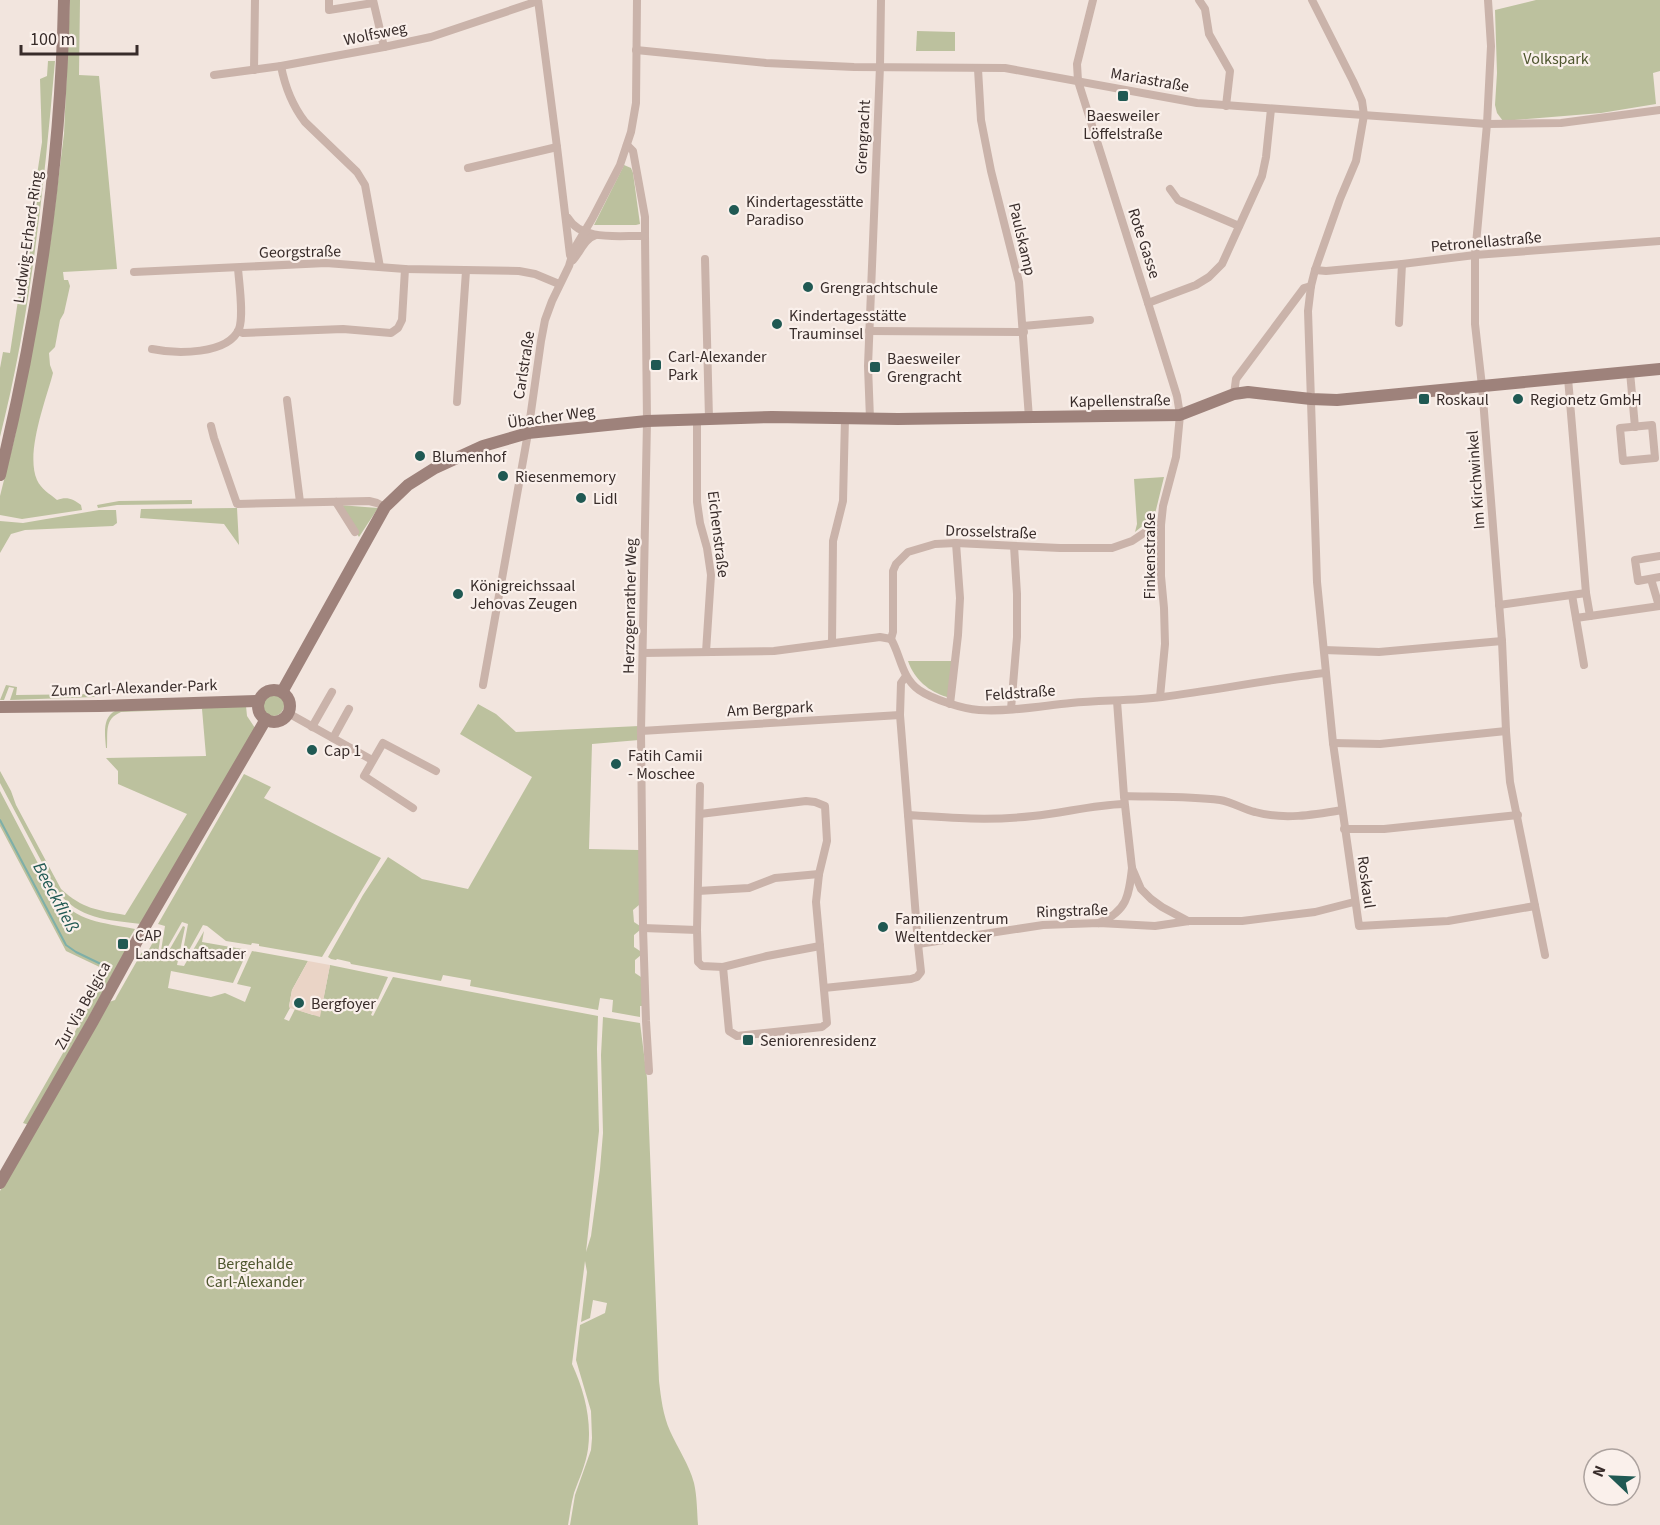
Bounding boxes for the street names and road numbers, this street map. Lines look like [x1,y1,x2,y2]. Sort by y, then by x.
street label: Wolfsweg [342,17,409,51]
street label: Mariastraße [1109,62,1191,98]
street label: Grengracht [850,99,876,175]
street label: Ludwig-Erhard-Ring [8,169,48,305]
street label: Paulskamp [1003,201,1041,278]
street label: Rote Gasse [1122,205,1166,281]
street label: Petronellastraße [1430,226,1542,258]
street label: Georgstraße [259,240,341,264]
street label: Carlstraße [508,329,540,401]
street label: Kapellenstraße [1069,389,1171,413]
street label: Übacher Weg [506,400,596,434]
street label: Im Kirchwinkel [1462,430,1490,530]
street label: Eichenstraße [702,489,734,579]
street label: Finkenstraße [1139,512,1161,600]
street label: Drosselstraße [945,519,1037,545]
street label: Herzogenrather Weg [618,538,642,674]
street label: Zum Carl-Alexander-Park [50,674,218,702]
street label: Feldstraße [984,680,1056,706]
street label: Am Bergpark [726,696,814,722]
street label: Roskaul [1351,854,1381,910]
street label: Ringstraße [1036,899,1108,923]
street label: Zur Via Belgica [50,957,116,1054]

